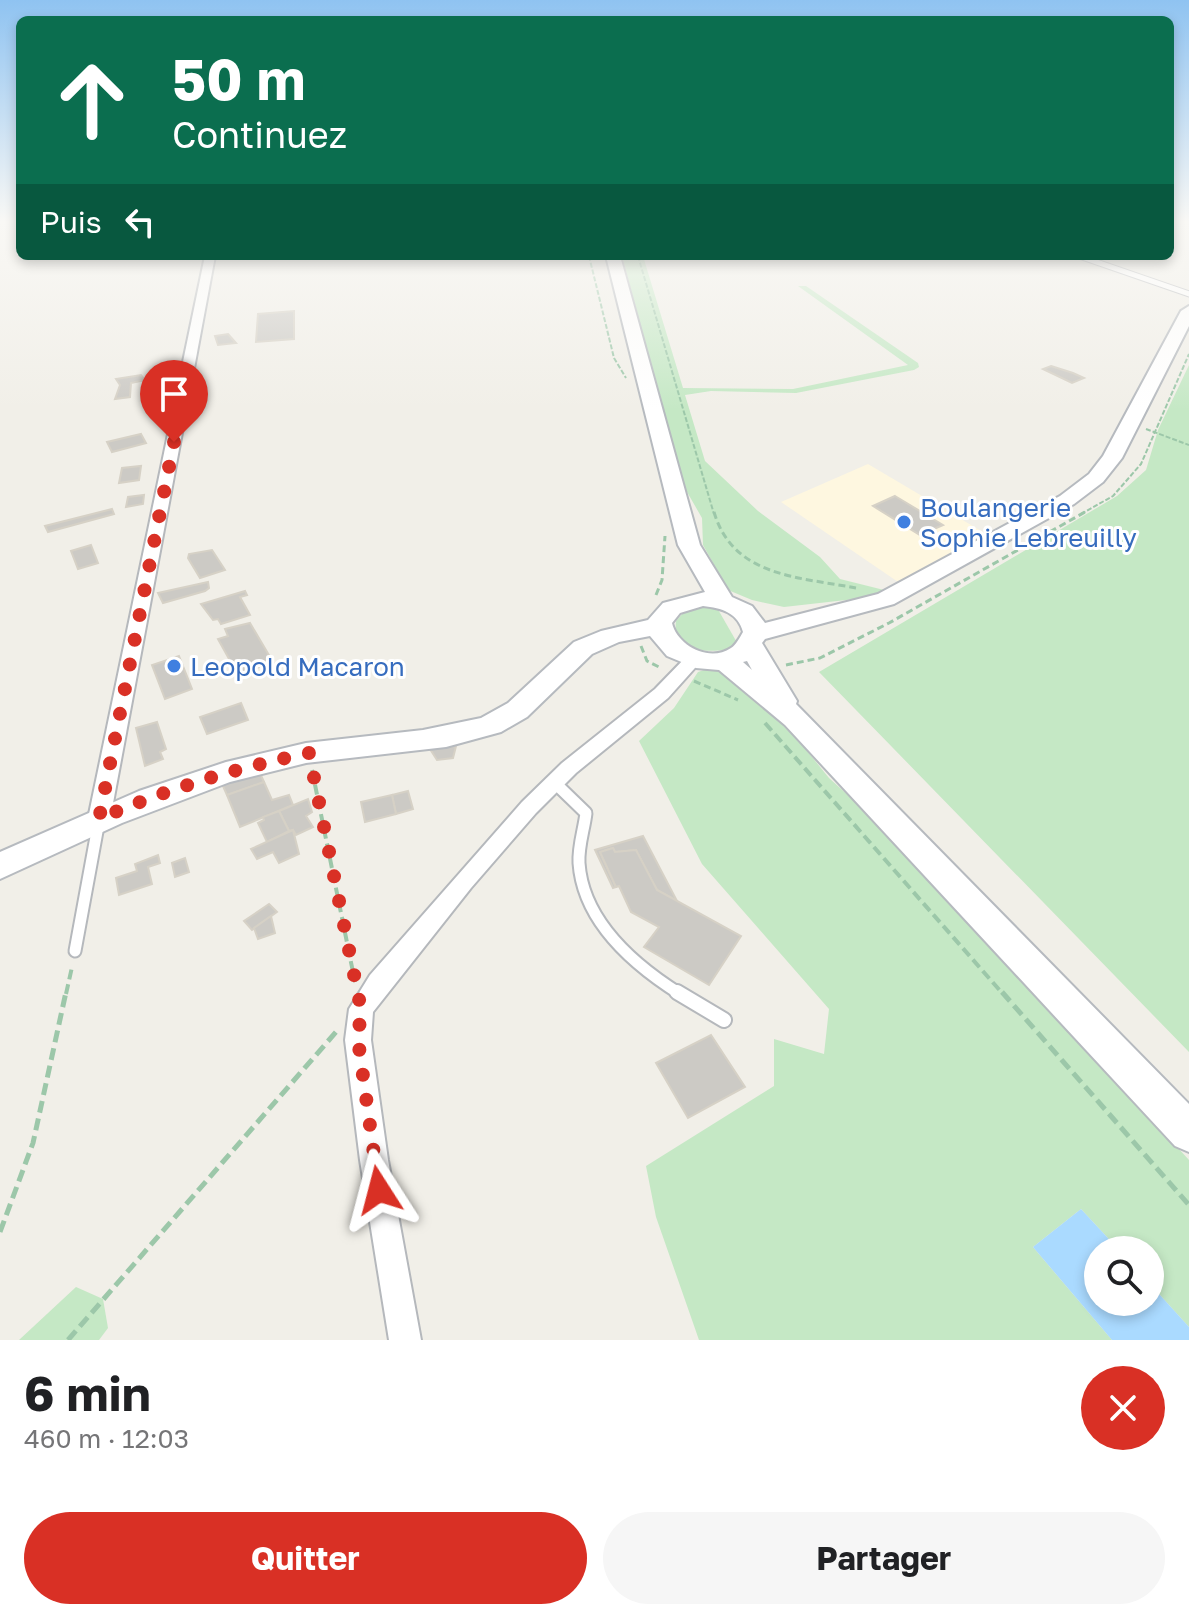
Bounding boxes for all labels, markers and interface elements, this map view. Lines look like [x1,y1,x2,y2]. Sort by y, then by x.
text: 50 m [172,45,306,112]
icon: ahead [40,48,144,152]
text: Continuez [172,113,347,156]
icon: left [118,200,162,244]
text: Puis [40,204,102,240]
pin [140,360,208,442]
icon: arrive [152,372,196,416]
place label: Boulangerie Sophie Lebreuilly [920,492,1137,553]
marker: Boulangerie Sophie Lebreuilly [895,513,913,531]
place label: Leopold Macaron [190,651,405,682]
marker: Leopold Macaron [165,657,183,675]
position arrow [337,1148,421,1232]
map controls [1084,1236,1164,1316]
button: search [1084,1236,1164,1316]
text: 6 min [24,1364,151,1422]
button: close [1081,1366,1165,1450]
text: 460 m · 12:03 [24,1423,189,1454]
button: Quitter [24,1512,587,1604]
button: Partager [603,1512,1165,1604]

